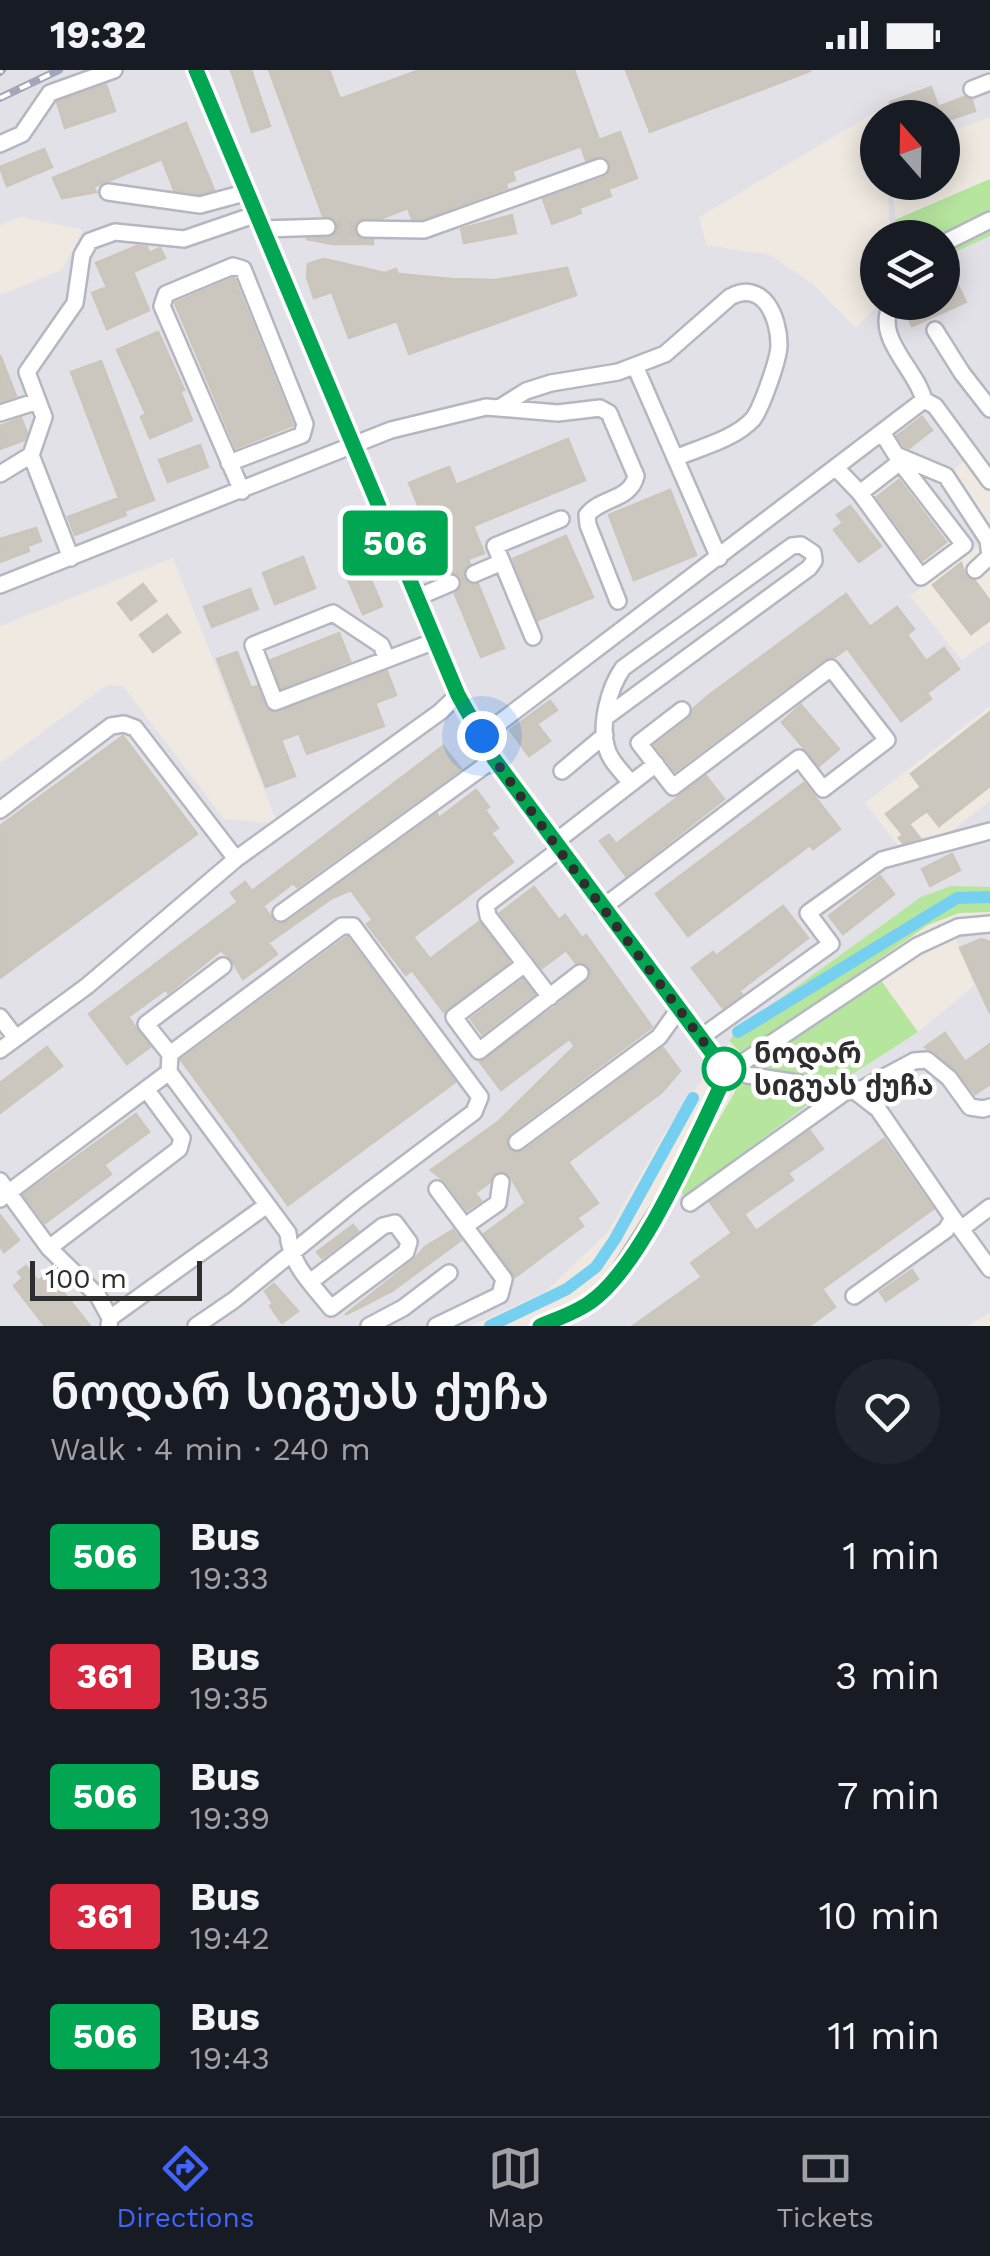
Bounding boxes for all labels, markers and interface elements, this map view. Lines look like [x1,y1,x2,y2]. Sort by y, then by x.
text: 19:32 [50,13,146,57]
north arrow [860,100,960,200]
map controls [860,100,960,320]
button: layers [860,220,960,320]
line badge: 506 [338,510,452,576]
text: 506 [363,522,427,564]
your location [457,711,507,761]
place label: ნოდარ სიგუას ქუჩა [754,1037,934,1102]
marker: ნოდარ სიგუას ქუჩა [703,1048,745,1090]
scale bar [30,1256,202,1300]
text: 100 m [45,1262,127,1295]
button: heart [835,1359,940,1464]
text: ნოდარ სიგუას ქუჩა [50,1364,549,1421]
text: Walk · 4 min · 240 m [50,1430,371,1468]
text: Bus [190,1515,260,1559]
text: 1 min [842,1534,940,1578]
text: 506 [73,1535,137,1577]
text: 19:33 [190,1559,269,1597]
text: Bus [190,1635,260,1679]
text: 3 min [835,1654,940,1698]
text: 361 [77,1655,133,1697]
text: 19:35 [190,1679,269,1717]
text: Bus [190,1755,260,1799]
text: 7 min [837,1774,940,1818]
text: 506 [73,1775,137,1817]
text: 19:39 [190,1799,270,1837]
text: Bus [190,1875,260,1919]
text: 10 min [819,1894,940,1938]
text: 361 [77,1895,133,1937]
text: 19:42 [190,1919,270,1957]
text: Bus [190,1995,260,2039]
text: 11 min [828,2014,940,2058]
text: 506 [73,2015,137,2057]
text: 19:43 [190,2039,270,2077]
tab: Directions [116,2141,255,2234]
tab: Map [487,2141,544,2234]
tab: Tickets [777,2141,874,2234]

